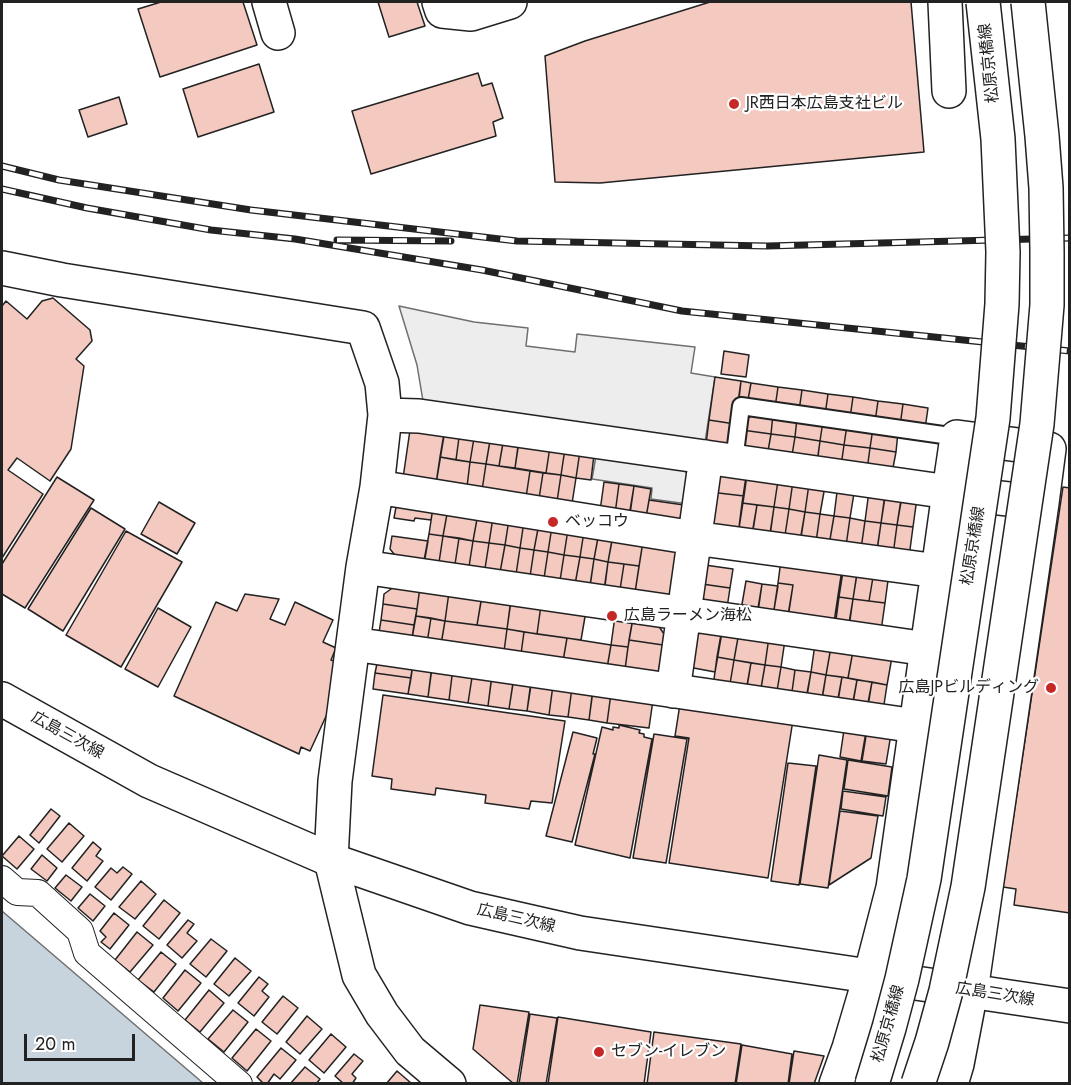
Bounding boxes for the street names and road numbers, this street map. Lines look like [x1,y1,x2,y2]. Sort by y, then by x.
street label: 松原京橋線 [976,22,1004,104]
street label: 松原京橋線 [958,505,990,587]
street label: 広島三次線 [27,708,107,764]
street label: 広島三次線 [475,901,557,937]
street label: 広島三次線 [954,979,1036,1011]
street label: 松原京橋線 [869,983,909,1065]

